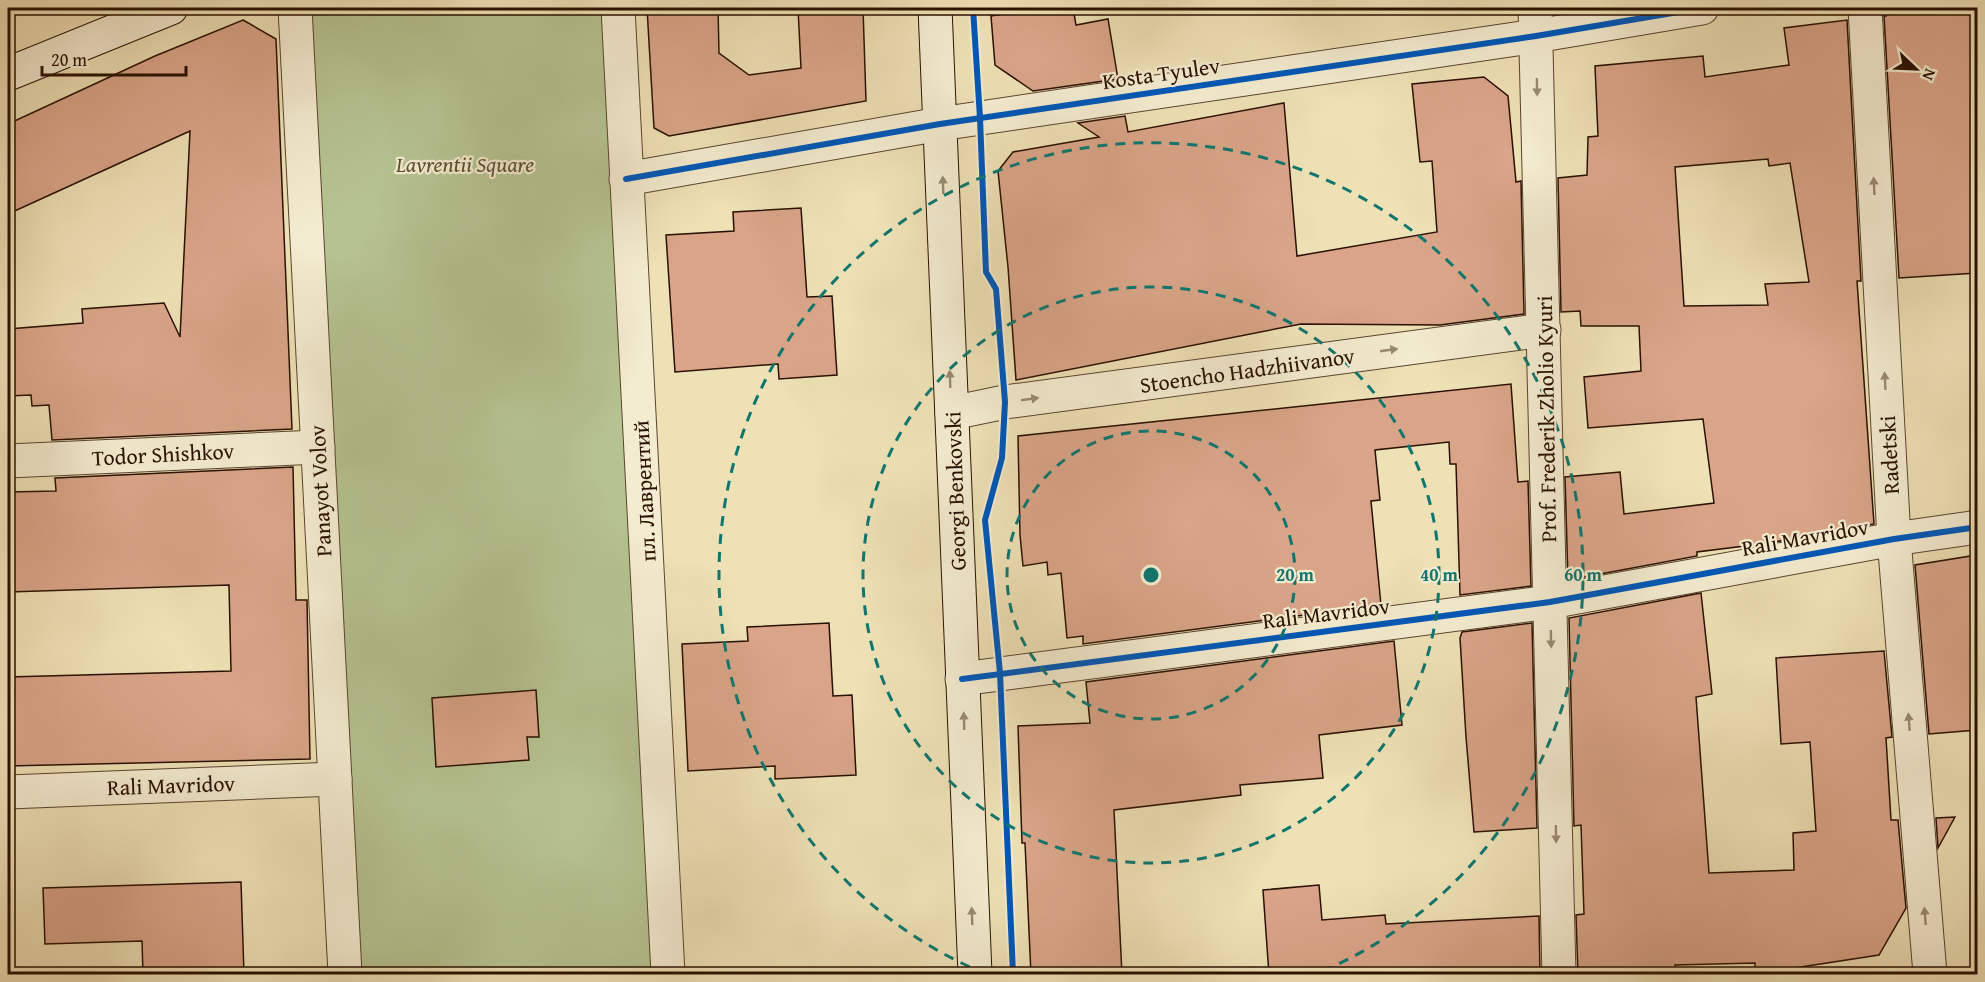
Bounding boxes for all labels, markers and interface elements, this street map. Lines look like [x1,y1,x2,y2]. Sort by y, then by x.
scale bar [42,39,186,77]
north arrow [1886,39,1946,99]
text: 20 m [51,46,87,73]
street label: Kosta Tyulev [1100,49,1222,97]
text: N [1917,65,1943,85]
one-way arrow [1533,77,1542,96]
park label: Lavrentii Square [395,148,534,180]
one-way arrow [938,175,947,194]
one-way arrow [1870,177,1879,196]
street label: Prof. Frederik Zholio Kyuri [1528,295,1564,543]
street label: Stoencho Hadzhiivanov [1138,339,1356,401]
one-way arrow [1380,346,1399,355]
one-way arrow [946,370,955,389]
one-way arrow [1880,371,1889,390]
one-way arrow [1020,394,1039,404]
street label: Georgi Benkovski [936,411,974,571]
street label: Radetski [1871,415,1907,495]
street label: пл. Лаврентий [624,419,664,563]
street label: Panayot Volov [301,424,339,558]
street label: Todor Shishkov [91,434,235,474]
street label: Rali Mavridov [1739,510,1871,564]
text: 20 m [1276,561,1315,588]
text: 40 m [1420,561,1459,588]
text: 60 m [1564,561,1603,588]
centre of rings [1141,565,1161,585]
street label: Rali Mavridov [1261,589,1392,637]
one-way arrow [1547,629,1556,648]
one-way arrow [960,712,969,731]
one-way arrow [1904,712,1914,731]
street label: Rali Mavridov [106,767,236,803]
one-way arrow [1551,824,1561,843]
one-way arrow [968,907,977,926]
one-way arrow [1920,907,1930,926]

